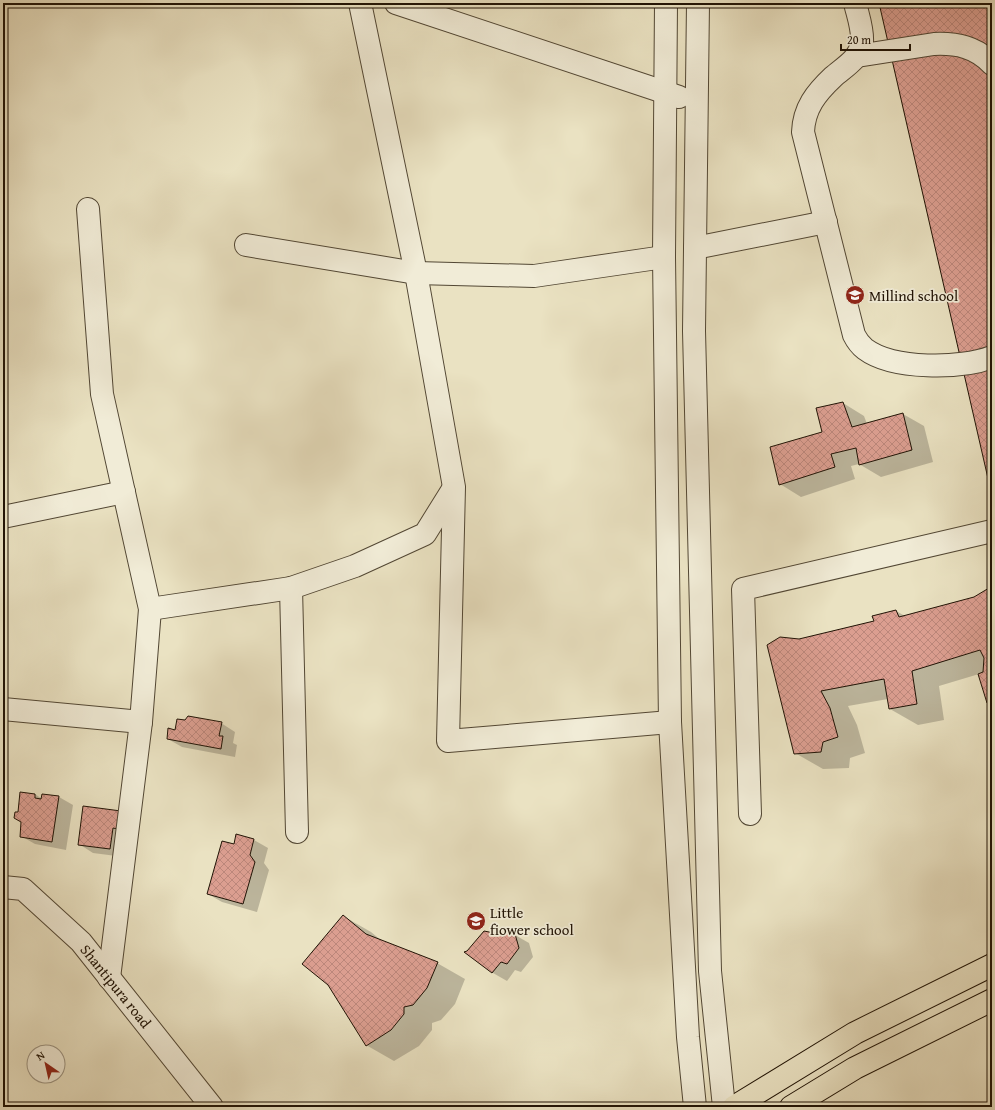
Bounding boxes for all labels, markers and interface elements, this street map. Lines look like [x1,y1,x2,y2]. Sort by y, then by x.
scale bar [841,26,910,52]
text: 20 m [847,31,871,48]
school or university icon: Millind school [844,284,866,306]
place label: Millind school [869,285,958,306]
place label: Little fiower school [490,902,574,940]
school or university icon: Little fiower school [465,910,487,932]
street label: Shantipura road [76,940,156,1032]
north arrow [26,1044,66,1084]
text: N [33,1047,48,1064]

